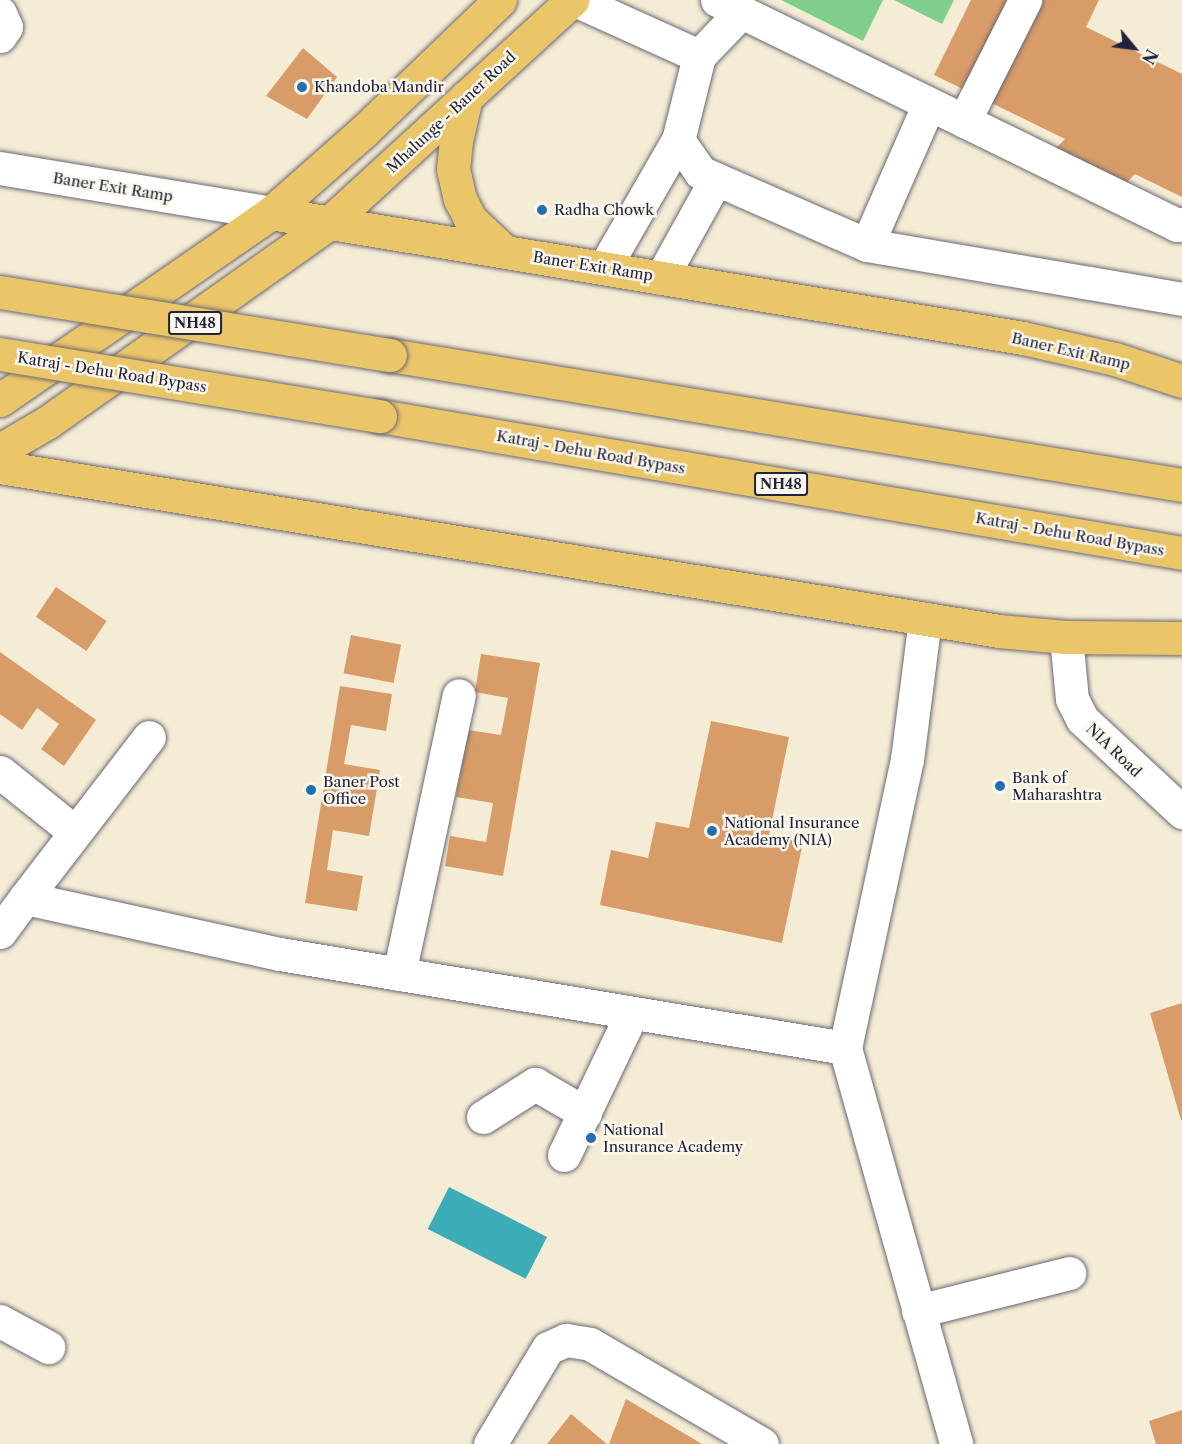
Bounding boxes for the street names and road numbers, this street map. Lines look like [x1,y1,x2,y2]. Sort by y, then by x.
street label: Mhalunge - Baner Road [383,47,519,177]
street label: Baner Exit Ramp [52,169,174,205]
street label: Baner Exit Ramp [532,248,654,284]
road number: NH48 [168,312,222,334]
street label: Baner Exit Ramp [1010,329,1132,373]
street label: Katraj - Dehu Road Bypass [16,348,208,396]
street label: Katraj - Dehu Road Bypass [495,427,687,477]
road number: NH48 [754,473,808,495]
street label: Katraj - Dehu Road Bypass [974,509,1166,559]
street label: NIA Road [1082,719,1146,781]

